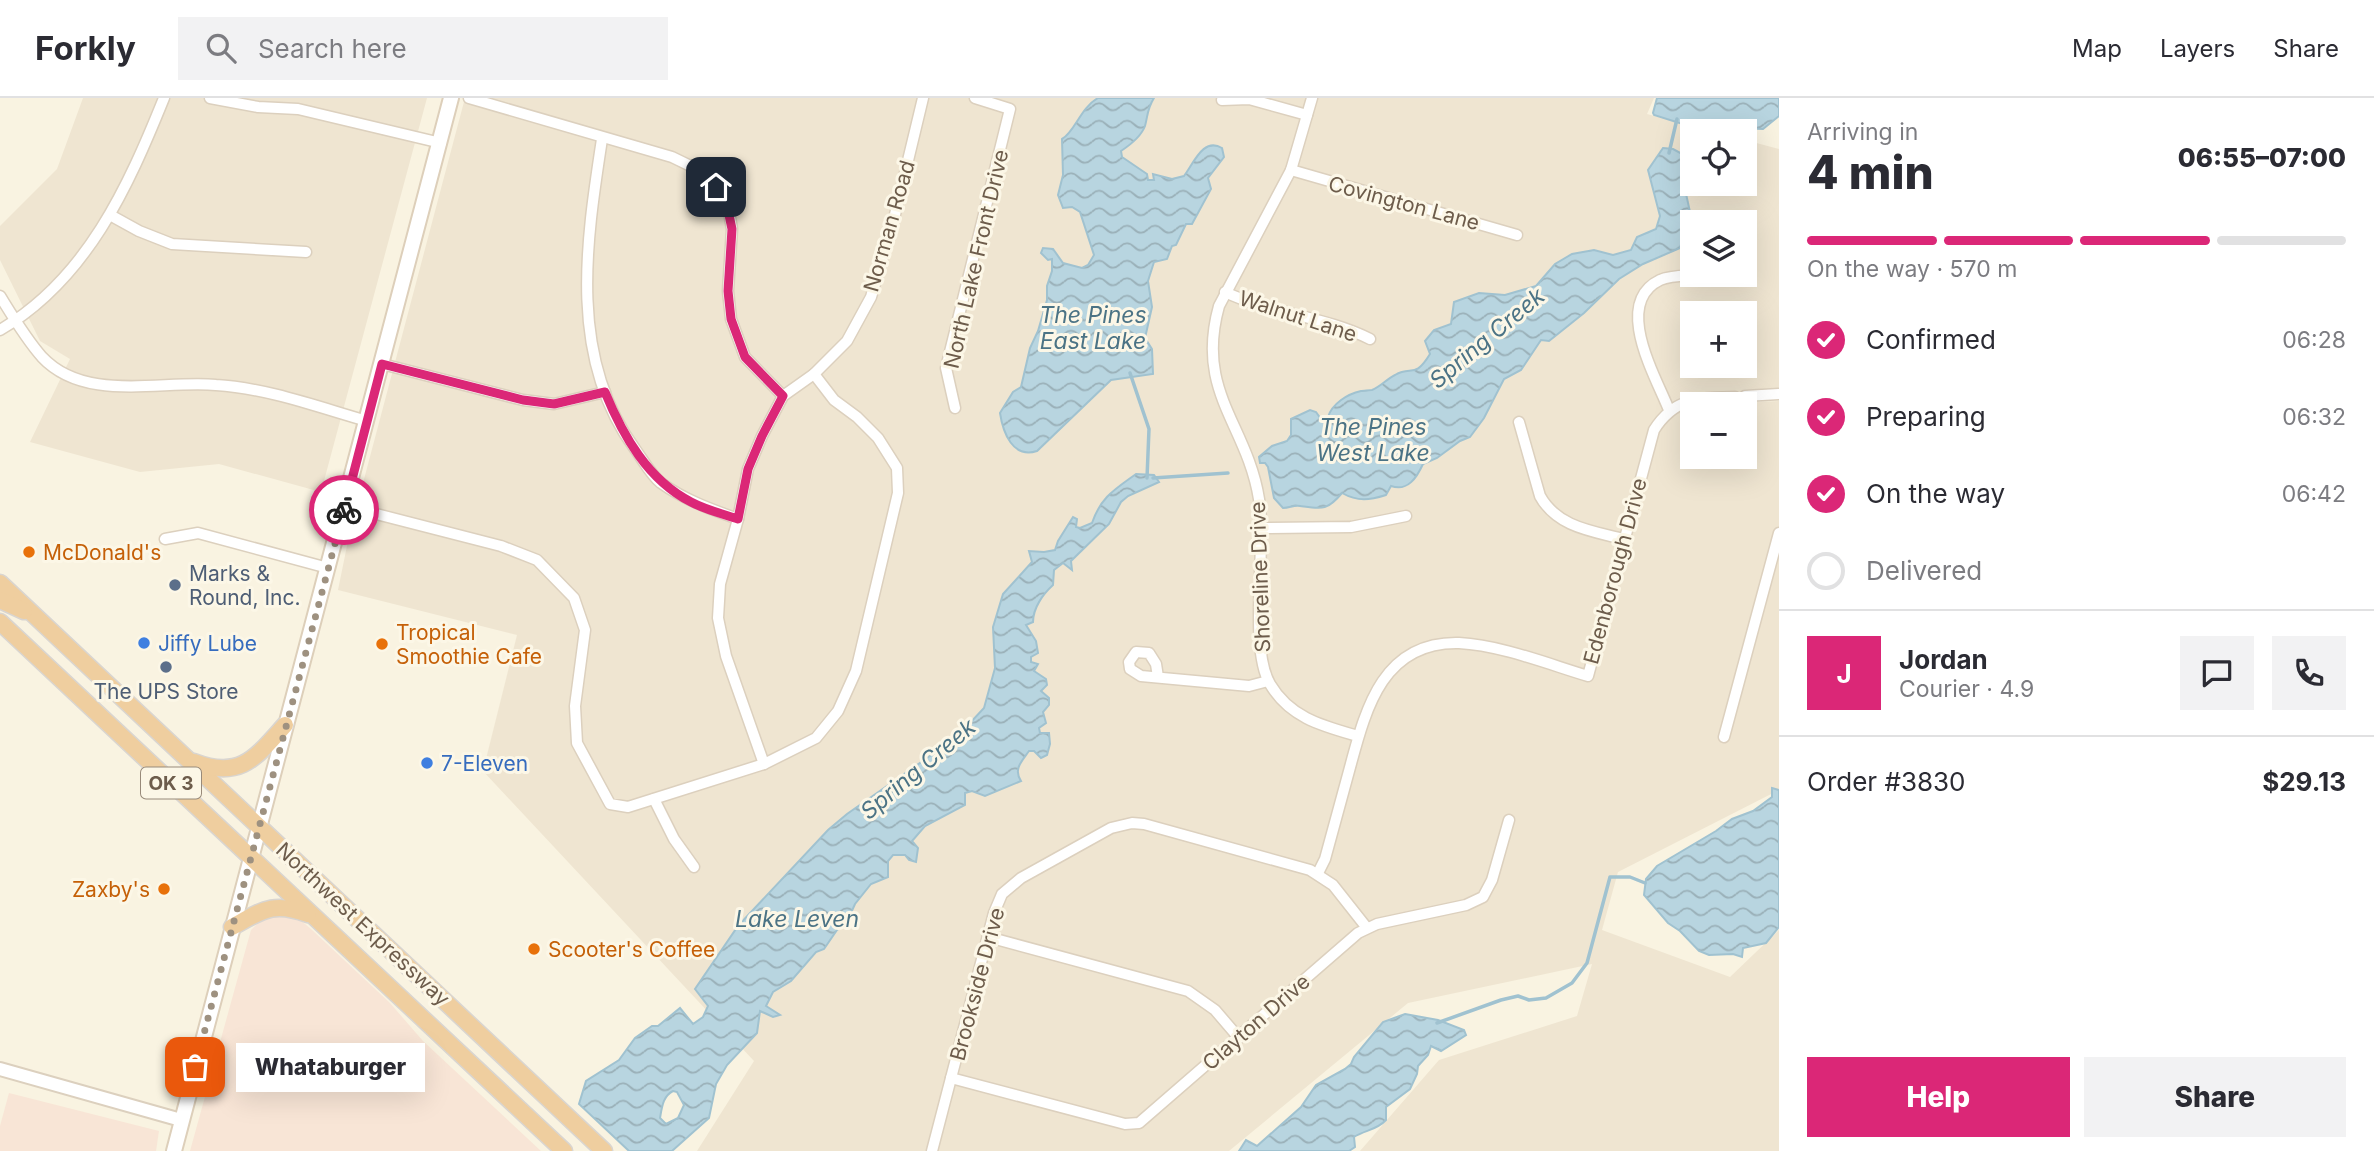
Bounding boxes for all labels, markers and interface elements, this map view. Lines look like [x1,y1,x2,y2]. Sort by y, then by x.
search box [178,17,668,80]
text: Forkly [35,28,136,68]
icon: search [202,29,240,67]
text: Search here [258,33,407,64]
text: Map [2072,34,2122,63]
text: Layers [2160,34,2235,63]
text: Share [2273,34,2339,63]
text: Arriving in [1807,118,1918,146]
map controls [1680,119,1757,469]
button: locate [1680,119,1757,196]
text: 06:55–07:00 [2178,142,2346,173]
text: 4 min [1807,144,1934,200]
street label: North Lake Front Drive [939,147,1013,371]
pin [686,157,746,217]
street label: Norman Road [858,157,920,295]
icon: home [697,168,735,206]
street label: Covington Lane [1326,171,1482,235]
button: layers [1680,210,1757,287]
text: On the way · 570 m [1807,255,2017,283]
water label: Spring Creek [1424,281,1551,394]
street label: Walnut Lane [1236,285,1360,347]
water label: The Pines East Lake [1039,301,1147,355]
button: + [1680,301,1757,378]
icon: check [1807,321,1845,359]
text: Confirmed [1866,324,1996,355]
text: 06:28 [2282,326,2346,354]
button: − [1680,392,1757,469]
icon: check [1807,398,1845,436]
text: Preparing [1866,401,1986,432]
text: 06:32 [2282,403,2346,431]
water label: The Pines West Lake [1316,413,1430,467]
courier [309,475,379,545]
street label: Edenborough Drive [1578,475,1652,667]
icon: check [1807,475,1845,513]
text: On the way [1866,478,2005,509]
text: 06:42 [2282,480,2346,508]
icon: bike [325,491,363,529]
street label: Shoreline Drive [1245,501,1275,653]
place label: McDonald's [43,540,161,565]
marker: McDonald's [21,544,37,560]
text: Delivered [1866,555,1982,586]
place label: Marks & Round, Inc. [189,561,301,610]
marker: Marks & Round, Inc. [167,577,183,593]
place label: Tropical Smoothie Cafe [396,620,542,669]
place label: Jiffy Lube [158,631,257,656]
marker: Jiffy Lube [136,635,152,651]
marker: Tropical Smoothie Cafe [374,636,390,652]
button: chat [2180,636,2254,710]
button: phone [2272,636,2346,710]
text: Jordan [1899,644,1988,675]
text: J [1836,658,1852,689]
marker: The UPS Store [158,659,174,675]
text: Courier · 4.9 [1899,675,2034,703]
place label: The UPS Store [93,679,239,704]
water label: Spring Creek [855,712,982,825]
place label: 7-Eleven [441,751,528,776]
marker: 7-Eleven [419,755,435,771]
text: Order #3830 [1807,766,1966,797]
text: $29.13 [2262,766,2346,797]
road number: OK 3 [141,768,201,798]
street label: Northwest Expressway [271,837,455,1011]
place label: Zaxby's [72,877,150,902]
marker: Zaxby's [156,881,172,897]
water label: Lake Leven [735,905,859,933]
street label: Brookside Drive [945,905,1009,1063]
place label: Scooter's Coffee [548,937,715,962]
marker: Scooter's Coffee [526,941,542,957]
street label: Clayton Drive [1197,969,1315,1075]
pin [165,1037,225,1097]
callout: Whataburger [237,1042,426,1091]
icon: bag [176,1048,214,1086]
text: Whataburger [255,1053,406,1081]
button: Help [1807,1057,2070,1137]
button: Share [2084,1057,2346,1137]

